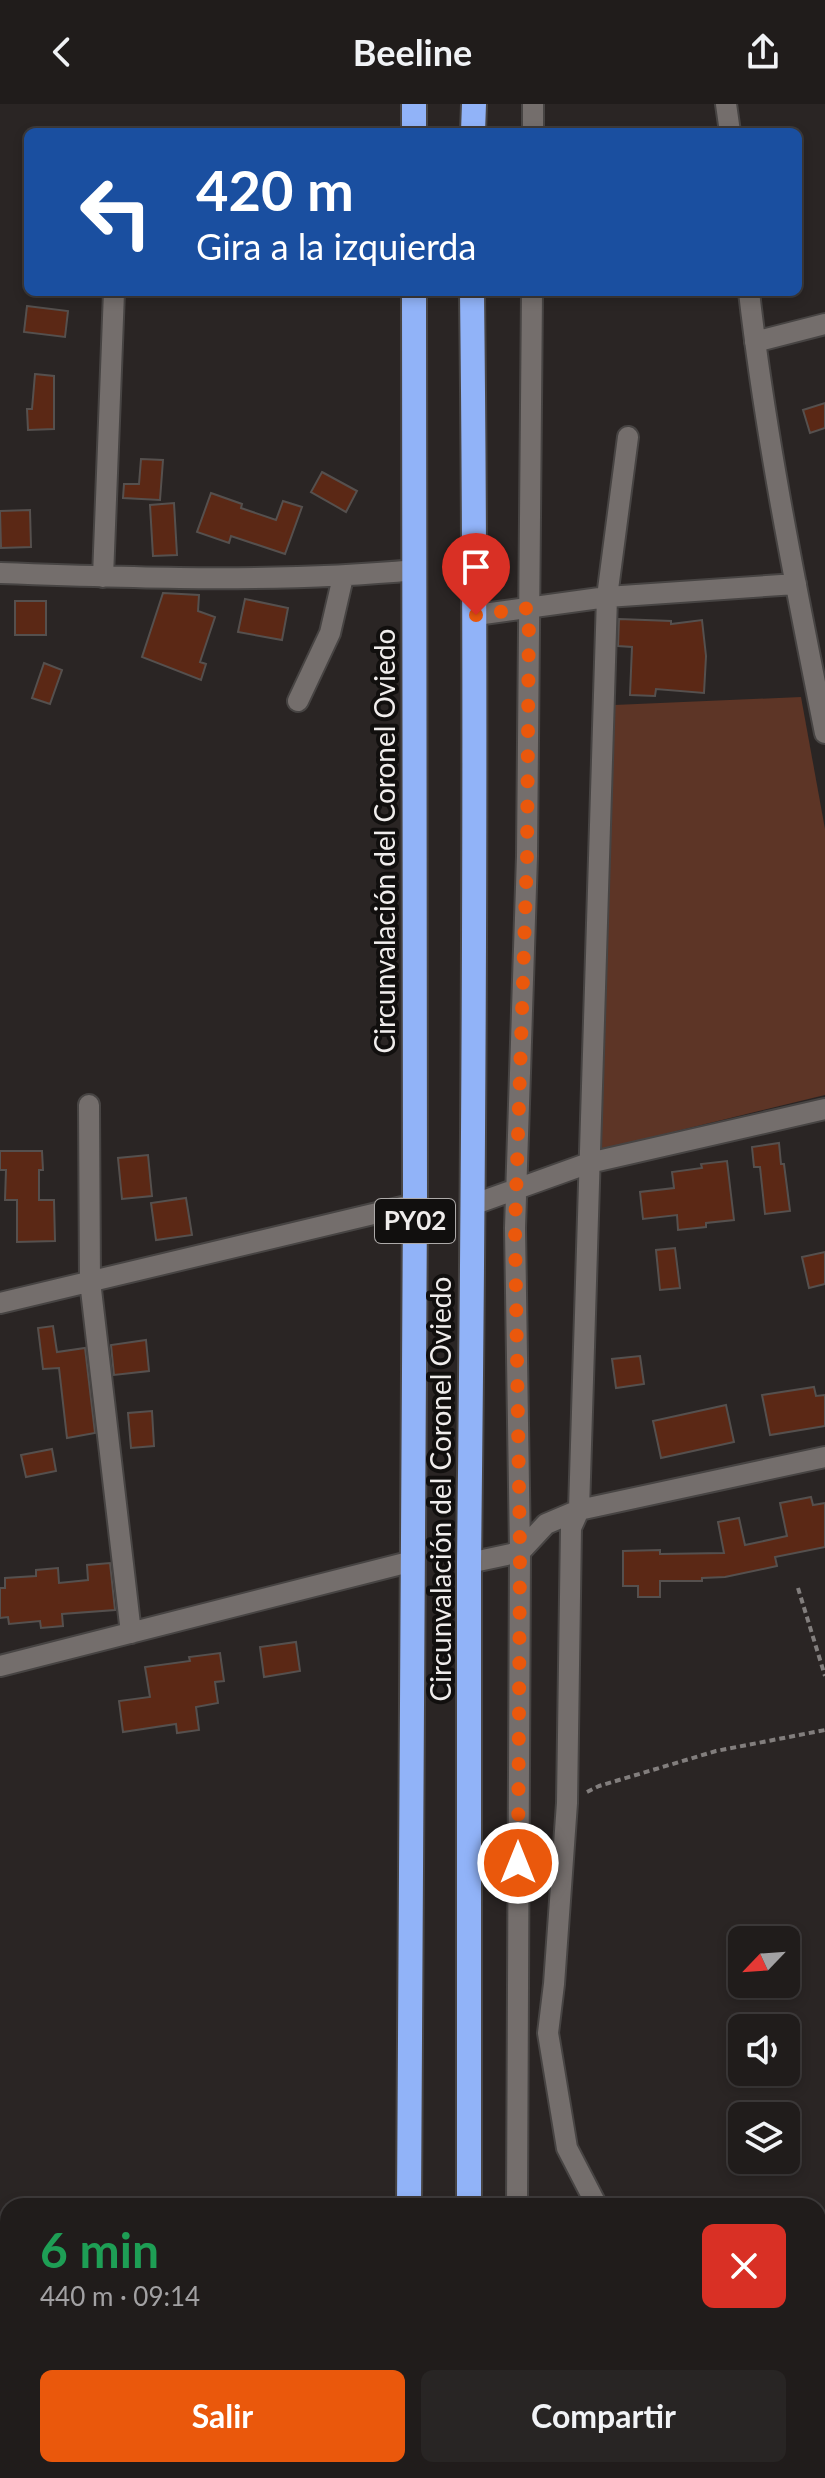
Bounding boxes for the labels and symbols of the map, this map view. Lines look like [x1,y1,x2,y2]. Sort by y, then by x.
pin [442,533,510,615]
street label: Circunvalación del Coronel Oviedo [367,629,401,1053]
road number: PY02 [375,1199,455,1243]
street label: Circunvalación del Coronel Oviedo [423,1277,457,1701]
position arrow [476,1821,560,1905]
north arrow [728,1926,800,1998]

